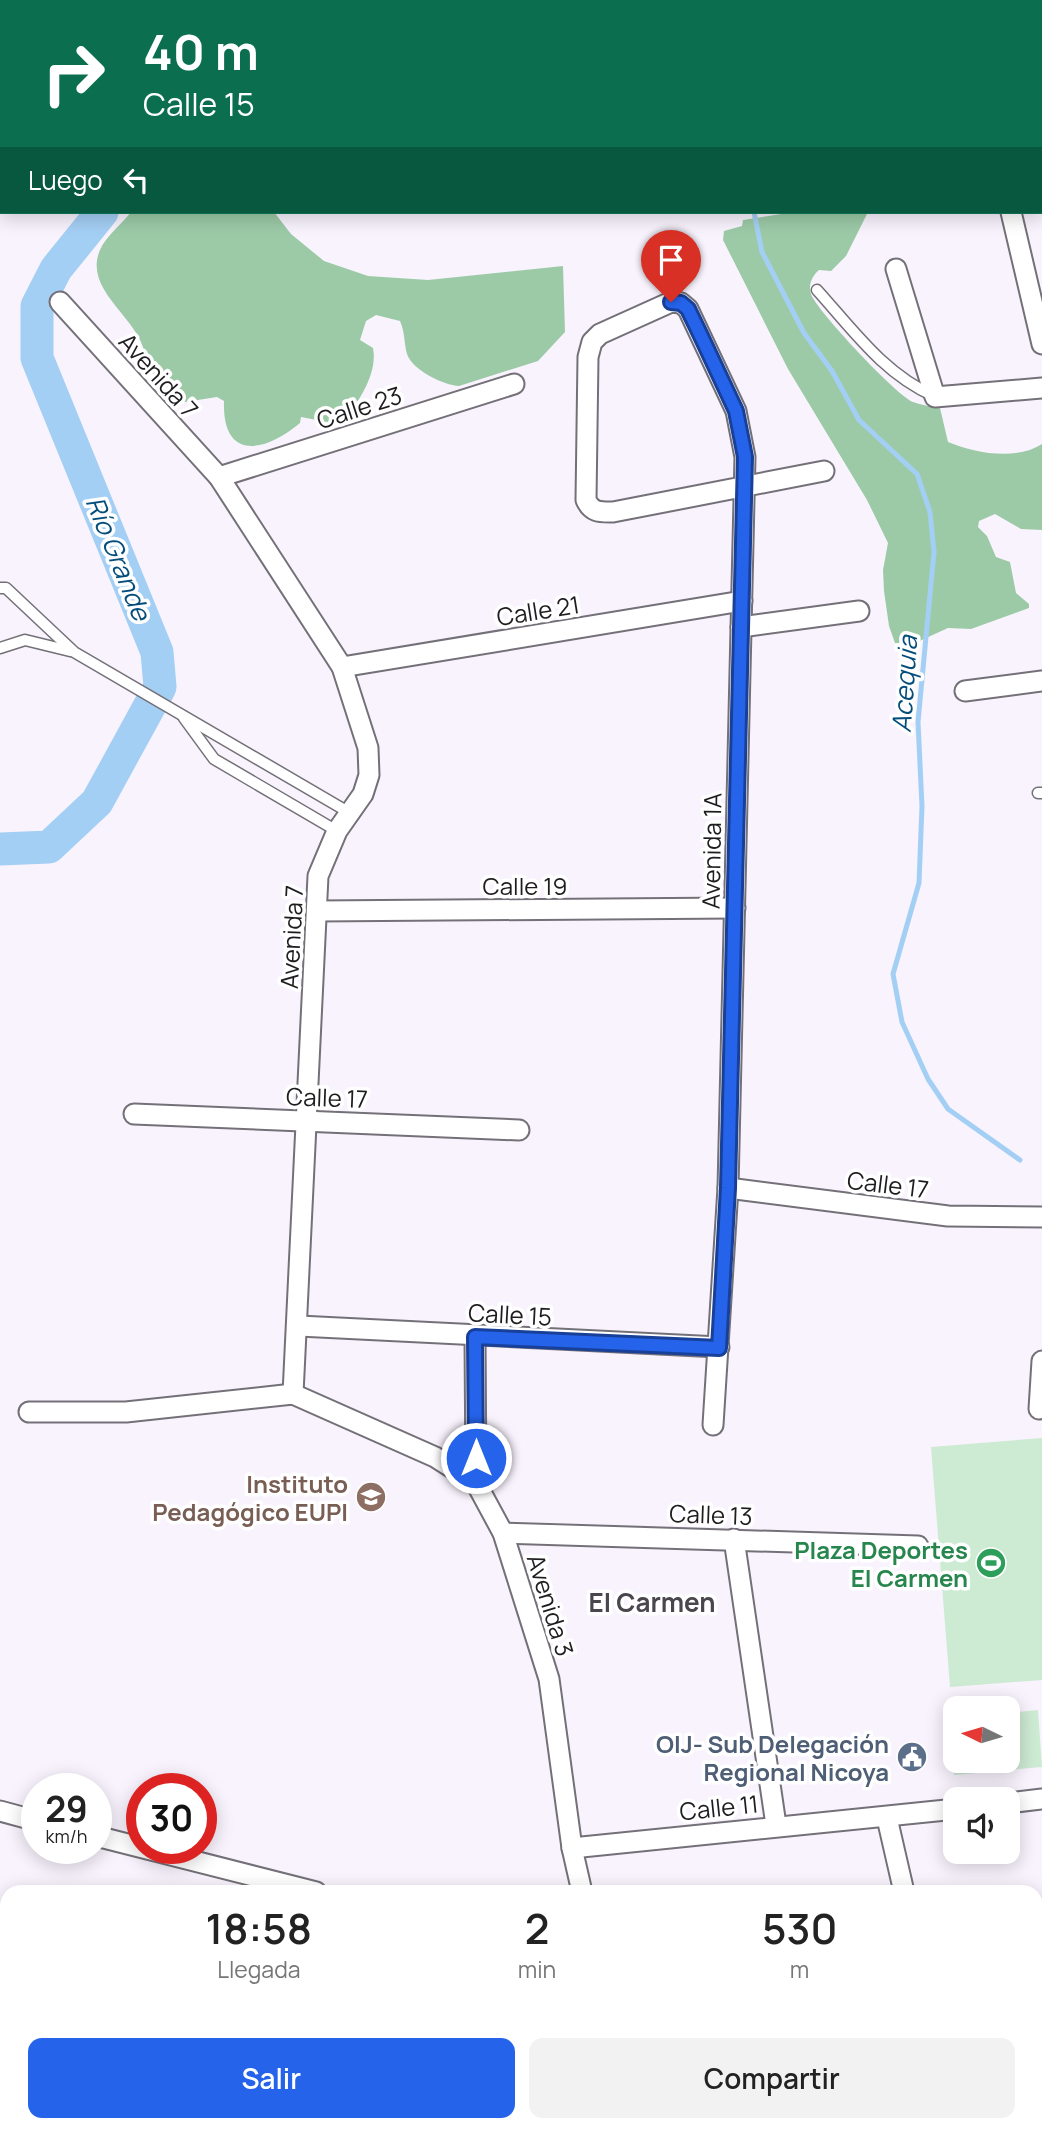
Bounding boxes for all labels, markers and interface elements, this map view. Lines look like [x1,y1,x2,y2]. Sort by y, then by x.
text: 40 m [143,18,259,85]
icon: right [28,28,119,119]
text: Calle 15 [143,82,255,126]
icon: left [117,161,155,199]
text: Luego [28,162,103,198]
pin [641,230,701,302]
icon: arrive [652,241,690,279]
street label: Avenida 7 [112,325,206,425]
street label: Calle 23 [312,378,406,436]
water label: Río Grande [78,491,161,627]
street label: Calle 21 [494,587,582,633]
water label: Acequia [883,633,925,734]
street label: Avenida 1A [693,793,729,909]
street label: Calle 19 [483,869,567,902]
street label: Avenida 7 [272,884,310,990]
street label: Calle 17 [285,1079,369,1115]
street label: Calle 17 [845,1163,931,1205]
street label: Calle 15 [467,1295,553,1333]
position arrow [439,1421,513,1495]
place label: Instituto Pedagógico EUPI [152,1467,348,1528]
school or university icon: Instituto Pedagógico EUPI [354,1480,388,1514]
street label: Calle 13 [669,1496,753,1532]
place label: Plaza Deportes El Carmen [794,1533,968,1594]
sports icon: Plaza Deportes El Carmen [974,1546,1008,1580]
street label: Avenida 3 [520,1550,582,1660]
district label: El Carmen [589,1584,715,1620]
north arrow [943,1696,1020,1773]
map controls [943,1696,1020,1864]
place label: OIJ- Sub Delegación Regional Nicoya [656,1727,889,1788]
public building icon: OIJ- Sub Delegación Regional Nicoya [895,1740,929,1774]
speed limit sign: 30 [126,1773,217,1864]
text: 29 [45,1785,88,1833]
street label: Calle 11 [678,1786,760,1828]
button: sound [943,1787,1020,1864]
text: km/h [46,1824,87,1848]
text: 18:58 [206,1899,312,1957]
text: 2 [525,1899,549,1957]
text: 530 [762,1899,837,1957]
text: Llegada [217,1953,301,1985]
text: min [518,1953,556,1985]
text: m [790,1953,809,1985]
button: Salir [28,2038,515,2118]
button: Compartir [529,2038,1015,2118]

